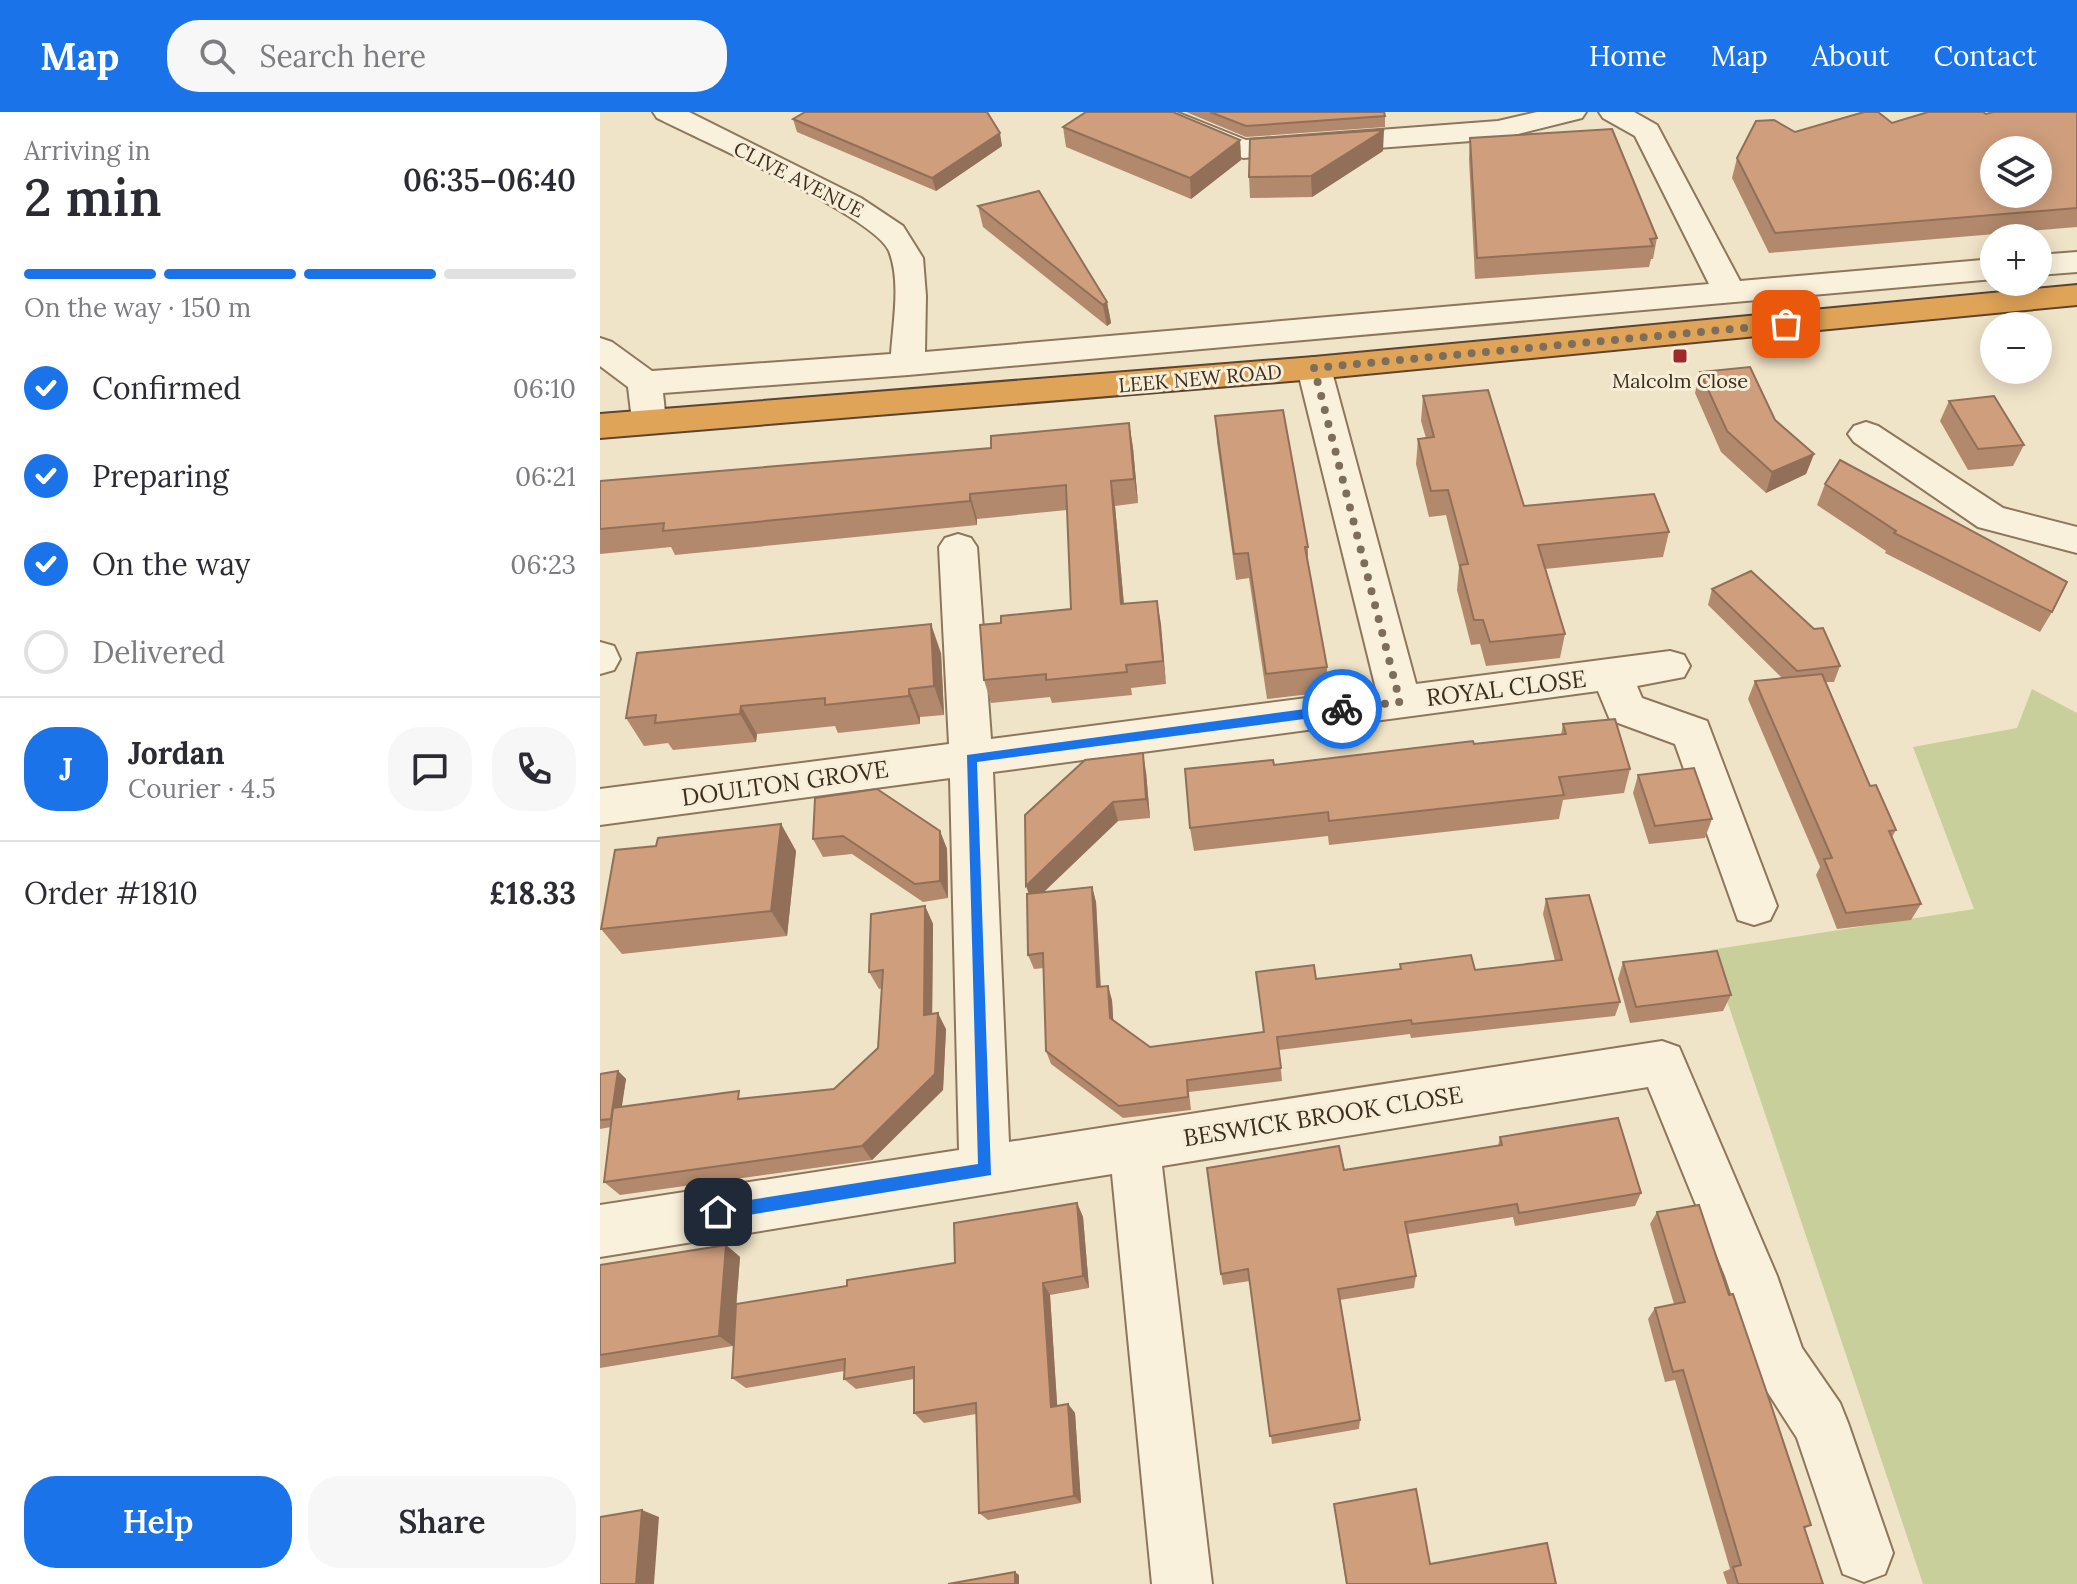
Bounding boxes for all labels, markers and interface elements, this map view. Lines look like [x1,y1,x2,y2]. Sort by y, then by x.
search box [167,20,727,92]
text: Map [40,32,119,80]
icon: search [195,34,239,78]
text: Search here [259,37,426,75]
text: Home [1589,38,1667,74]
text: Map [1711,38,1768,74]
text: About [1812,38,1889,74]
text: Contact [1933,38,2037,74]
text: Arriving in [24,134,151,167]
street label: CLIVE AVENUE [730,135,868,223]
map controls [1980,136,2052,384]
button: layers [1980,136,2052,208]
text: 06:35–06:40 [403,161,576,199]
text: 2 min [24,164,162,230]
button: + [1980,224,2052,296]
pin [1752,290,1820,358]
text: On the way · 150 m [24,291,251,324]
icon: bag [1764,302,1808,346]
button: − [1980,312,2052,384]
marker: Malcolm Close [1671,347,1689,365]
street label: LEEK NEW ROAD [1117,358,1283,398]
icon: check [24,366,68,410]
place label: Malcolm Close [1612,368,1748,393]
text: Confirmed [92,369,241,407]
text: 06:10 [513,372,576,405]
icon: check [24,454,68,498]
text: Preparing [92,457,229,495]
text: 06:21 [515,460,576,493]
icon: check [24,542,68,586]
text: On the way [92,545,250,583]
text: 06:23 [510,548,576,581]
text: Delivered [92,633,225,671]
street label: ROYAL CLOSE [1424,663,1588,713]
courier [1302,669,1382,749]
icon: bike [1320,687,1364,731]
button: chat [388,727,472,811]
button: phone [492,727,576,811]
text: Jordan [128,734,225,772]
text: J [59,750,73,788]
street label: DOULTON GROVE [679,753,891,813]
text: Courier · 4.5 [128,772,276,805]
text: Order #1810 [24,874,198,912]
text: £18.33 [489,874,576,912]
street label: BESWICK BROOK CLOSE [1181,1079,1465,1153]
pin [684,1178,752,1246]
icon: home [696,1190,740,1234]
button: Help [24,1476,292,1568]
button: Share [308,1476,576,1568]

